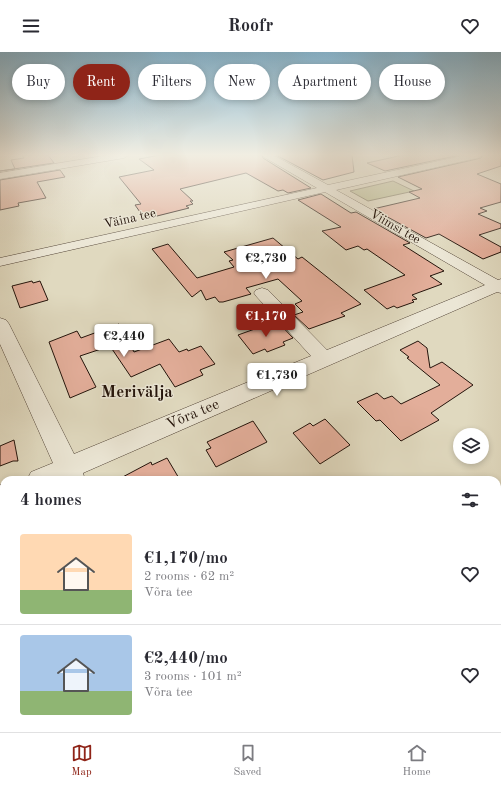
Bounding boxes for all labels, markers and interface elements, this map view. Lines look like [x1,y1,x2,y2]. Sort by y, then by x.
icon: menu [20,15,42,37]
icon: heart [459,15,481,37]
text: Roofr [228,17,273,35]
chip: Buy [12,64,65,100]
chip: Rent [73,64,130,100]
chip: Filters [138,64,206,100]
chip: New [214,64,270,100]
chip: Apartment [278,64,371,100]
chip: House [379,64,445,100]
street label: Väina tee [103,207,157,231]
street label: Viimsi tee [367,207,423,247]
pin: €2,730 [233,246,299,280]
text: €2,730 [245,252,287,265]
pin: €1,170 [233,304,299,338]
text: €1,170 [245,310,287,323]
pin: €2,440 [91,324,157,358]
text: €2,440 [103,330,145,343]
pin: €1,730 [244,363,310,397]
text: €1,730 [256,369,298,382]
district label: Merivälja [101,384,173,401]
street label: Võra tee [164,397,222,433]
map controls [453,428,489,464]
button: layers [453,428,489,464]
icon: filters [459,489,481,511]
text: 4 homes [20,492,82,509]
icon: home [52,550,100,598]
text: €1,170/mo [144,550,228,567]
icon: heart [459,563,481,585]
text: 2 rooms · 62 m² [144,570,234,583]
text: Võra tee [144,586,192,599]
text: €2,440/mo [144,650,228,667]
icon: home [52,651,100,699]
icon: heart [459,664,481,686]
text: 3 rooms · 101 m² [144,670,242,683]
text: Võra tee [144,686,192,699]
tab: Map [71,742,93,780]
tab: Saved [234,742,262,780]
tab: Home [403,742,430,780]

